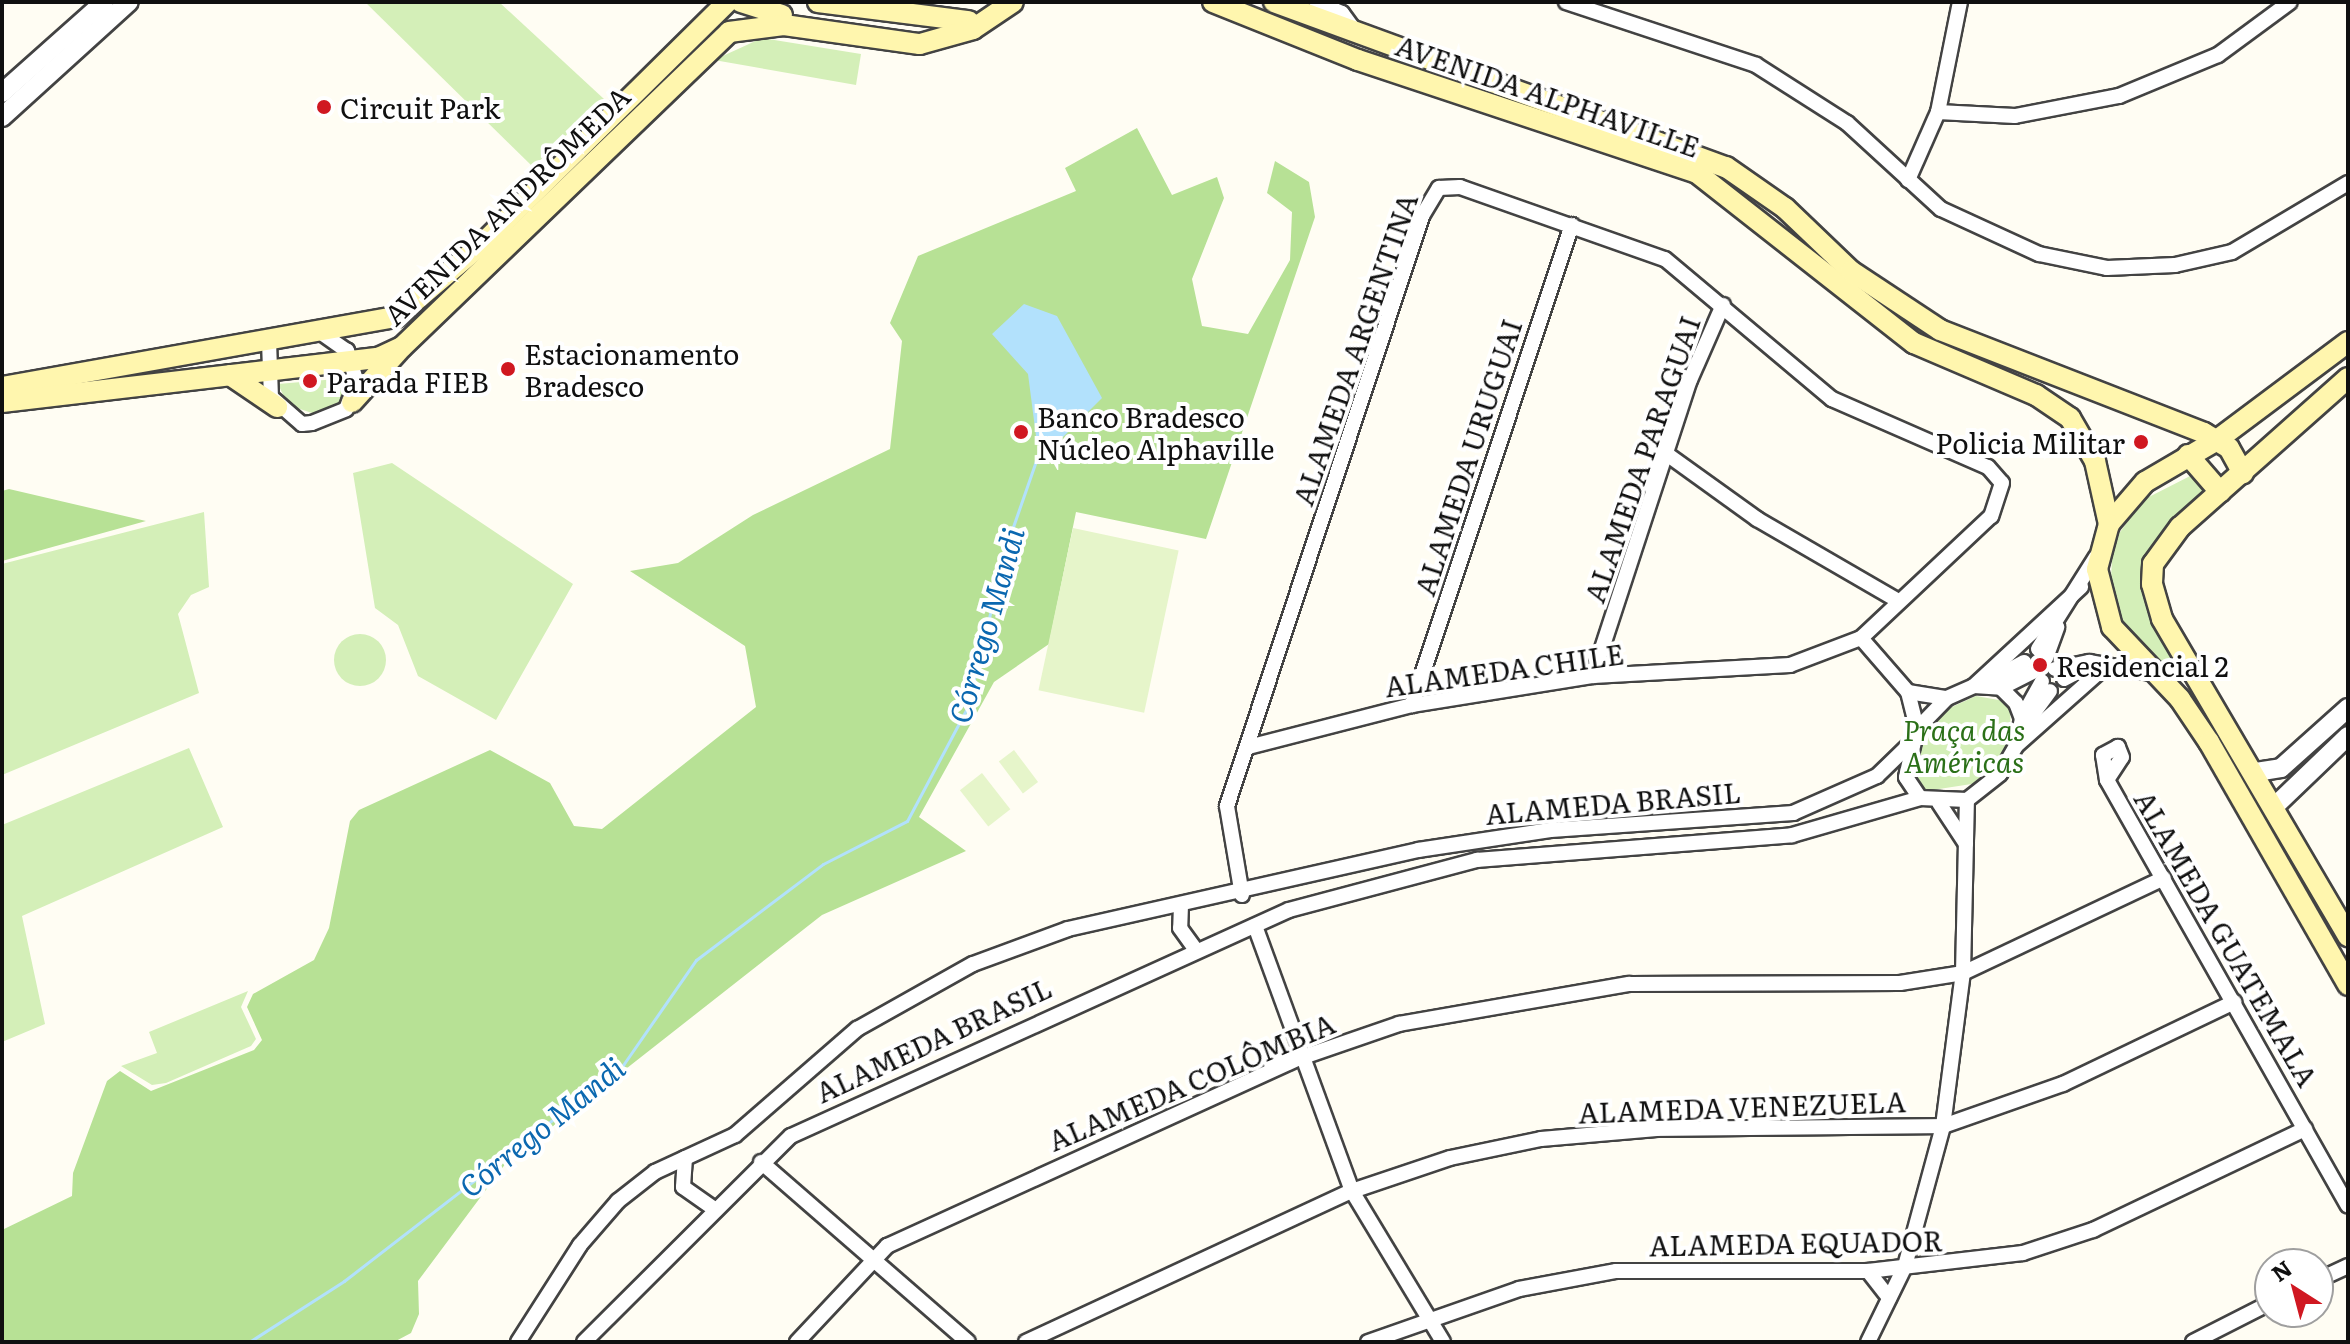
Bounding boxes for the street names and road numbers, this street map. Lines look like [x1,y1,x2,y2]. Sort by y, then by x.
street label: AVENIDA ALPHAVILLE [1392,27,1704,163]
street label: AVENIDA ANDRÔMEDA [376,79,636,331]
street label: ALAMEDA ARGENTINA [1285,188,1423,510]
street label: ALAMEDA PARAGUAI [1576,311,1706,607]
street label: ALAMEDA URUGUAI [1406,315,1528,599]
street label: ALAMEDA CHILE [1382,636,1626,702]
street label: ALAMEDA BRASIL [1484,774,1742,830]
street label: ALAMEDA GUATEMALA [2128,784,2326,1092]
street label: ALAMEDA BRASIL [810,970,1056,1108]
street label: ALAMEDA COLÔMBIA [1042,1005,1340,1157]
street label: ALAMEDA VENEZUELA [1578,1083,1906,1129]
street label: ALAMEDA EQUADOR [1649,1223,1943,1261]

